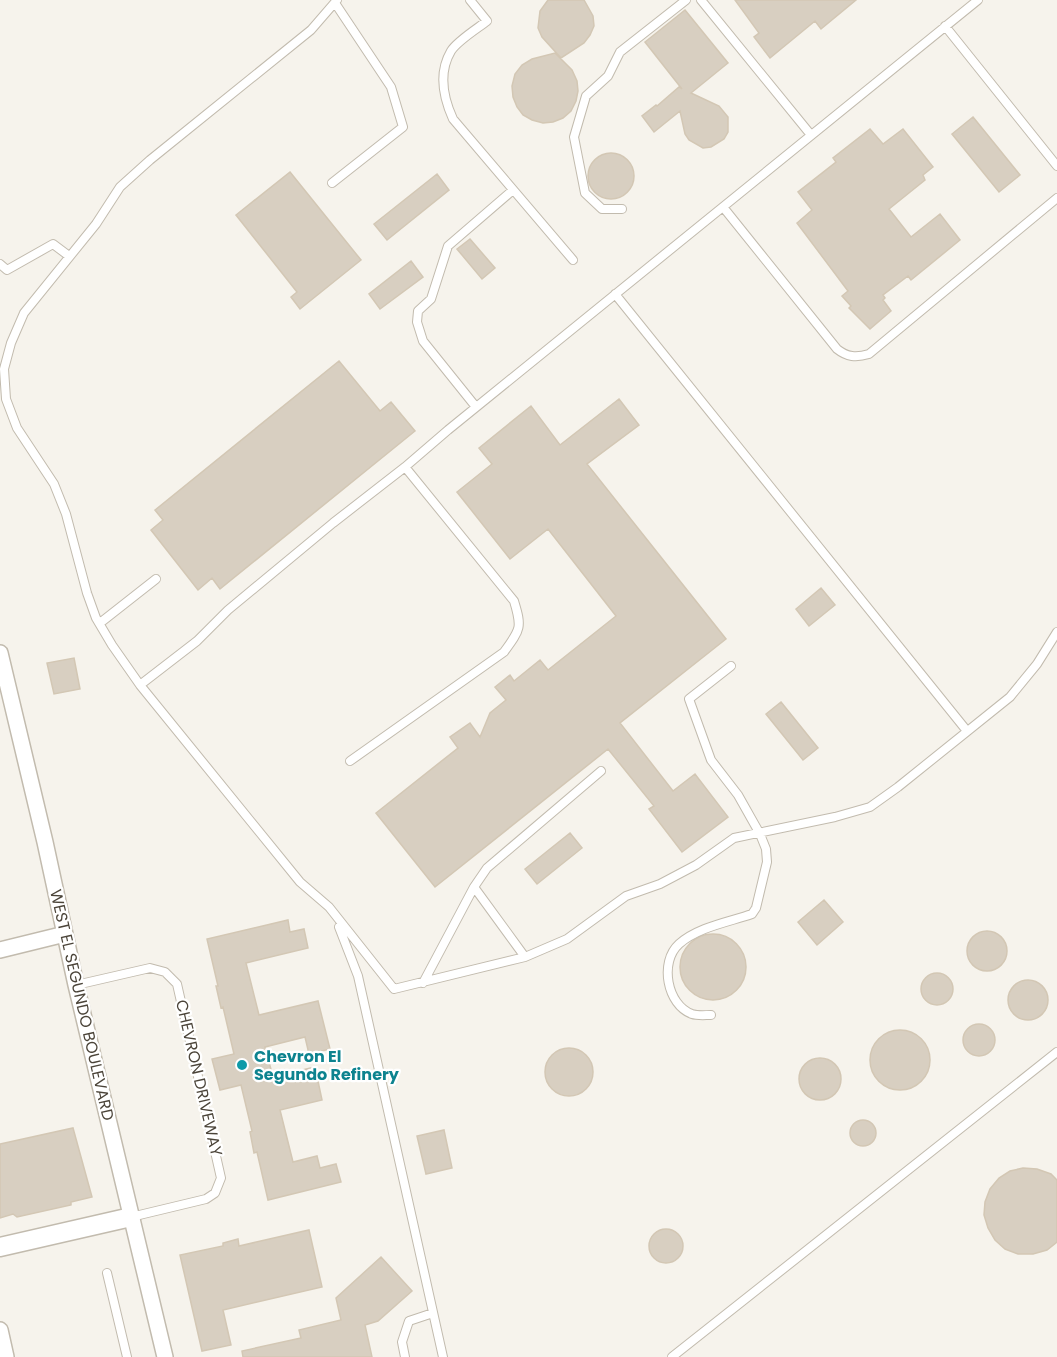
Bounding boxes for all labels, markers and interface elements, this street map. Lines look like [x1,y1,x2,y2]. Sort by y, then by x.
street label: WEST EL SEGUNDO BOULEVARD [44,887,120,1123]
street label: CHEVRON DRIVEWAY [170,997,228,1159]
place label: Chevron El Segundo Refinery [254,1045,400,1086]
marker: Chevron El Segundo Refinery [235,1058,249,1072]

